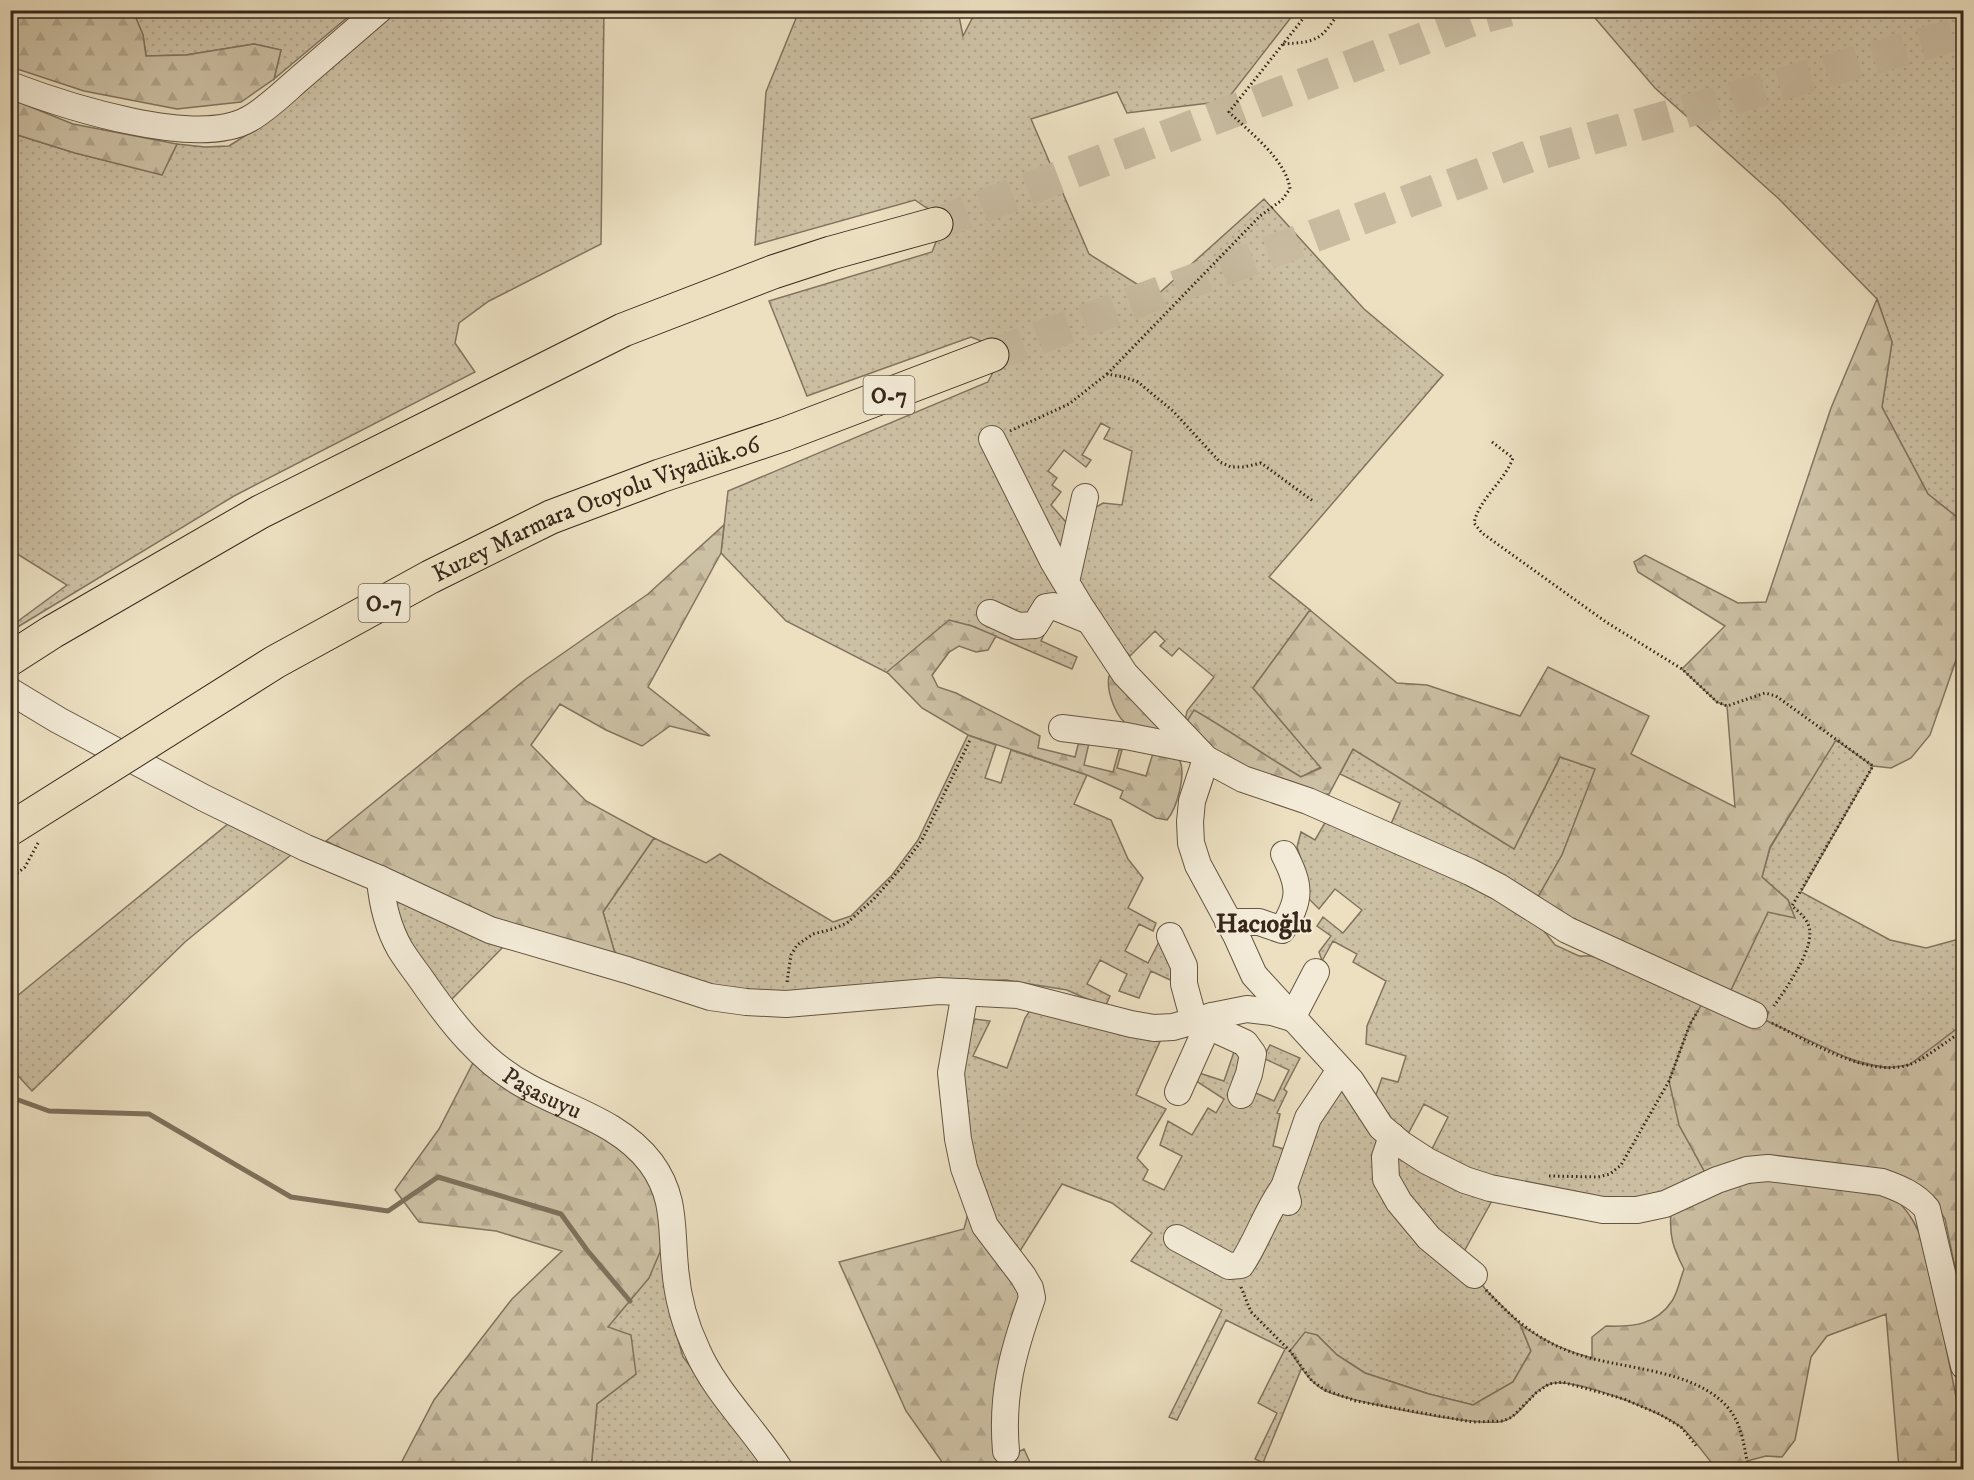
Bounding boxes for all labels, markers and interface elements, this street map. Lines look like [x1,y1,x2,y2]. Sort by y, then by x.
road number: O-7 [864,376,914,414]
street label: Kuzey Marmara Otoyolu Viyadük.06 [428,429,765,589]
road number: O-7 [358,584,410,622]
district label: Hacıoğlu [1216,908,1313,941]
street label: Paşasuyu [496,1061,586,1126]

